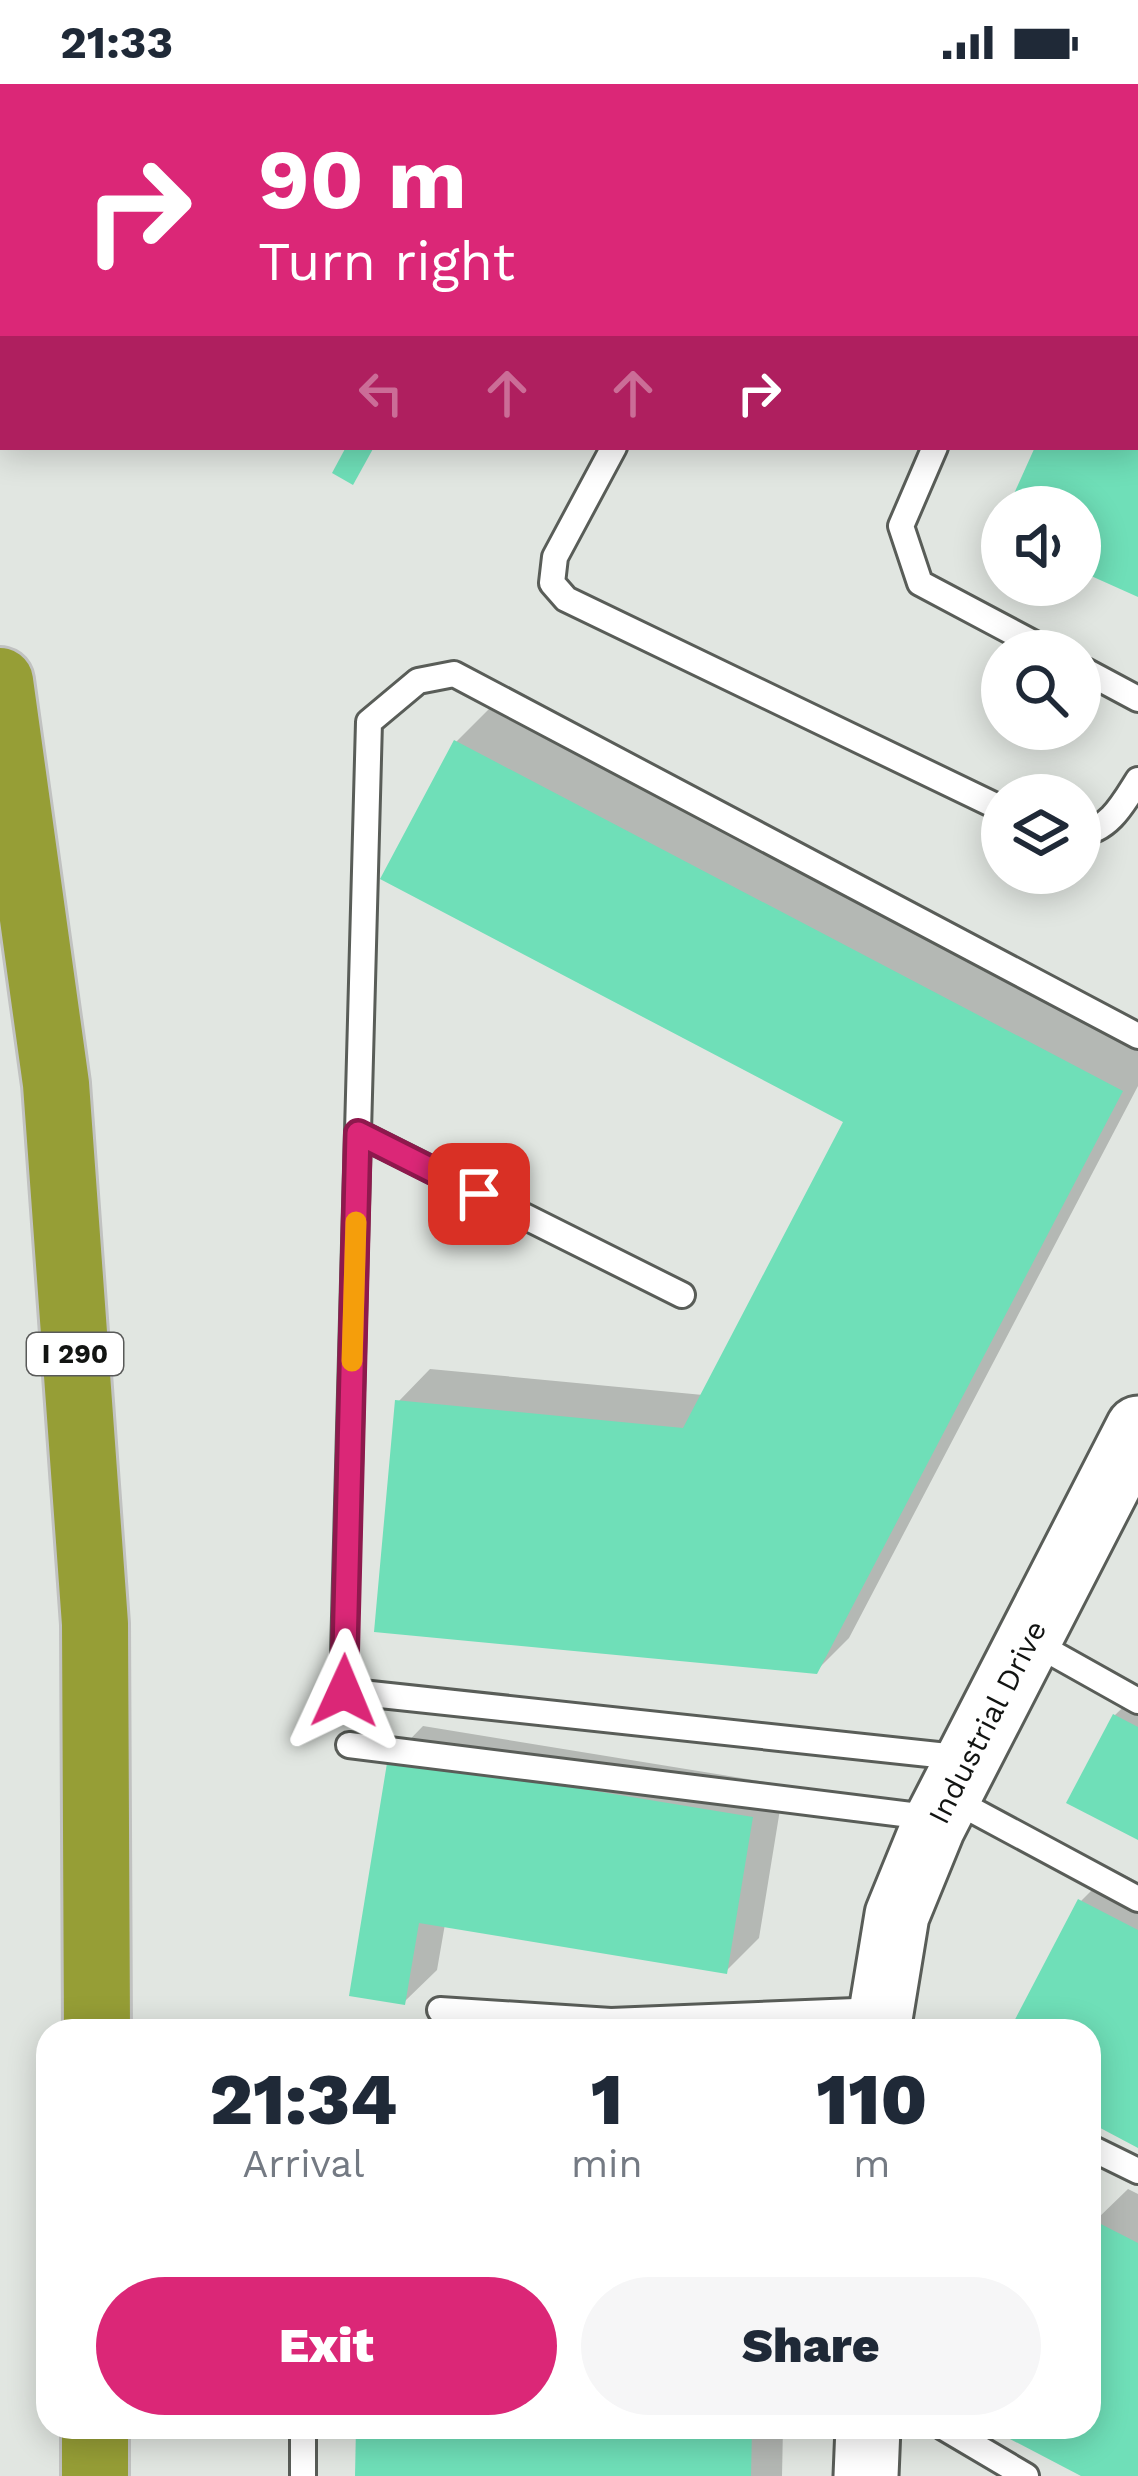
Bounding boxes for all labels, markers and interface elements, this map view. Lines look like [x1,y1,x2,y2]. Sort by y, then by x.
text: 21:33 [60,16,173,69]
text: 90 m [258,130,467,228]
icon: right [60,132,216,288]
text: Turn right [258,230,515,293]
icon: left [348,360,414,426]
icon: ahead [474,360,540,426]
icon: ahead [600,360,666,426]
icon: right [726,360,792,426]
map controls [981,486,1101,894]
button: sound [981,486,1101,606]
button: search [981,630,1101,750]
button: layers [981,774,1101,894]
pin [428,1143,530,1245]
icon: arrive [446,1161,512,1227]
road number: I 290 [27,1333,123,1375]
street label: Industrial Drive [921,1615,1053,1829]
position arrow [281,1628,407,1754]
text: 21:34 [210,2057,397,2141]
text: 1 [591,2057,623,2141]
text: 110 [816,2057,927,2141]
text: Arrival [243,2141,364,2186]
text: min [571,2141,643,2186]
text: m [853,2141,890,2186]
button: Exit [96,2277,557,2415]
button: Share [581,2277,1041,2415]

